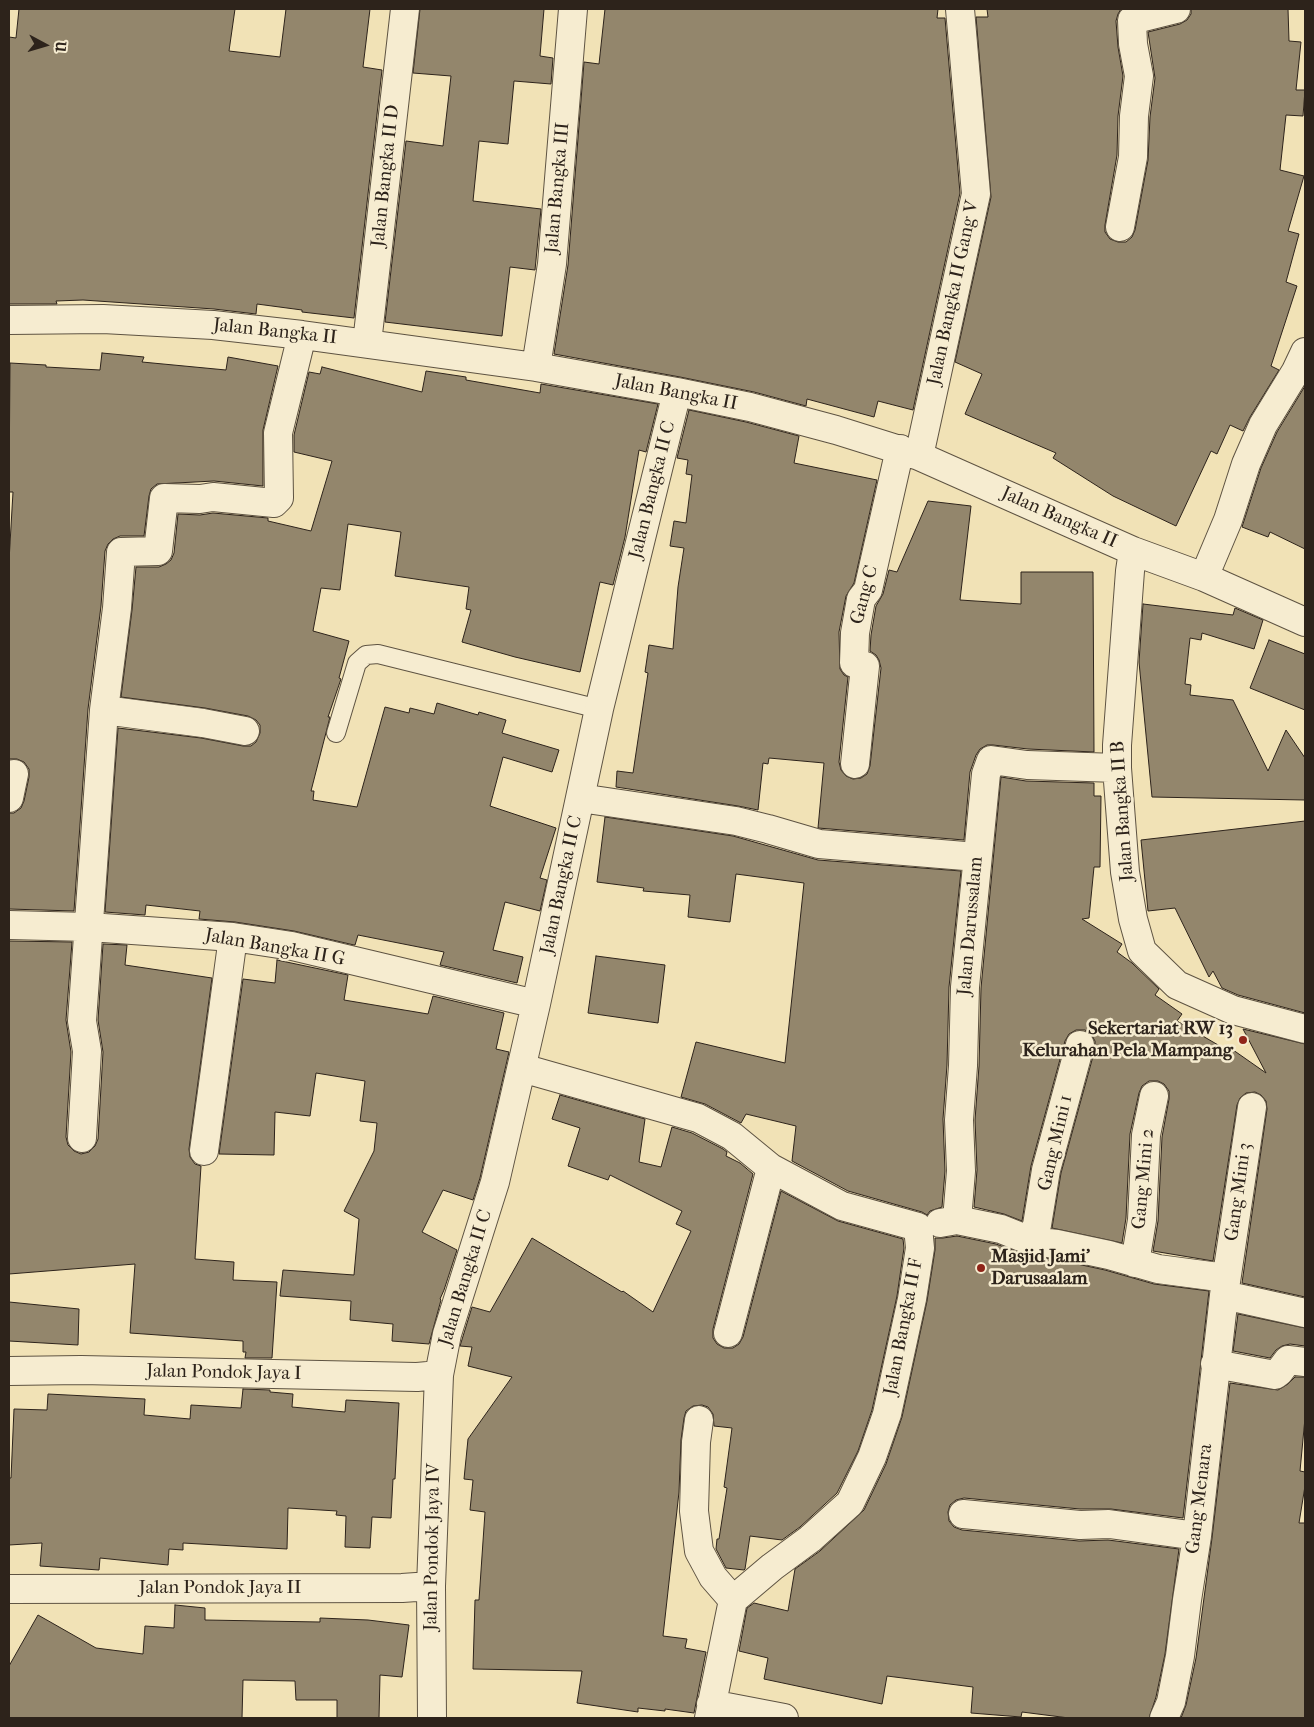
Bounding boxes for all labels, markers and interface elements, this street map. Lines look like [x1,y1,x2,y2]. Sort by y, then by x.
north arrow [20,20,70,70]
text: U [51,40,69,53]
street label: Jalan Bangka II D [367,104,405,248]
street label: Jalan Bangka III [541,121,575,255]
street label: Jalan Bangka II Gang V [923,198,985,388]
street label: Jalan Bangka II [212,314,338,350]
street label: Jalan Bangka II [613,370,739,416]
street label: Jalan Bangka II C [625,419,681,561]
street label: Jalan Bangka II [998,482,1120,554]
street label: Gang C [846,563,884,627]
street label: Jalan Bangka II B [1107,740,1139,882]
street label: Jalan Bangka II C [536,814,588,956]
street label: Jalan Darussalam [954,856,988,996]
street label: Jalan Bangka II G [203,924,347,972]
place label: Sekertariat RW 13 Kelurahan Pela Mampang [1022,1018,1233,1062]
marker: Sekertariat RW 13 Kelurahan Pela Mampang [1237,1034,1249,1046]
street label: Gang Mini 1 [1034,1093,1078,1193]
street label: Gang Mini 2 [1128,1128,1160,1230]
street label: Gang Mini 3 [1221,1141,1257,1243]
street label: Jalan Bangka II C [434,1207,498,1349]
place label: Masjid Jami' Darusaalam [991,1246,1090,1290]
street label: Jalan Bangka II F [880,1257,928,1397]
marker: Masjid Jami' Darusaalam [975,1262,987,1274]
street label: Jalan Pondok Jaya I [146,1360,302,1386]
street label: Gang Menara [1182,1443,1218,1555]
street label: Jalan Pondok Jaya IV [420,1463,446,1631]
street label: Jalan Pondok Jaya II [139,1577,301,1599]

